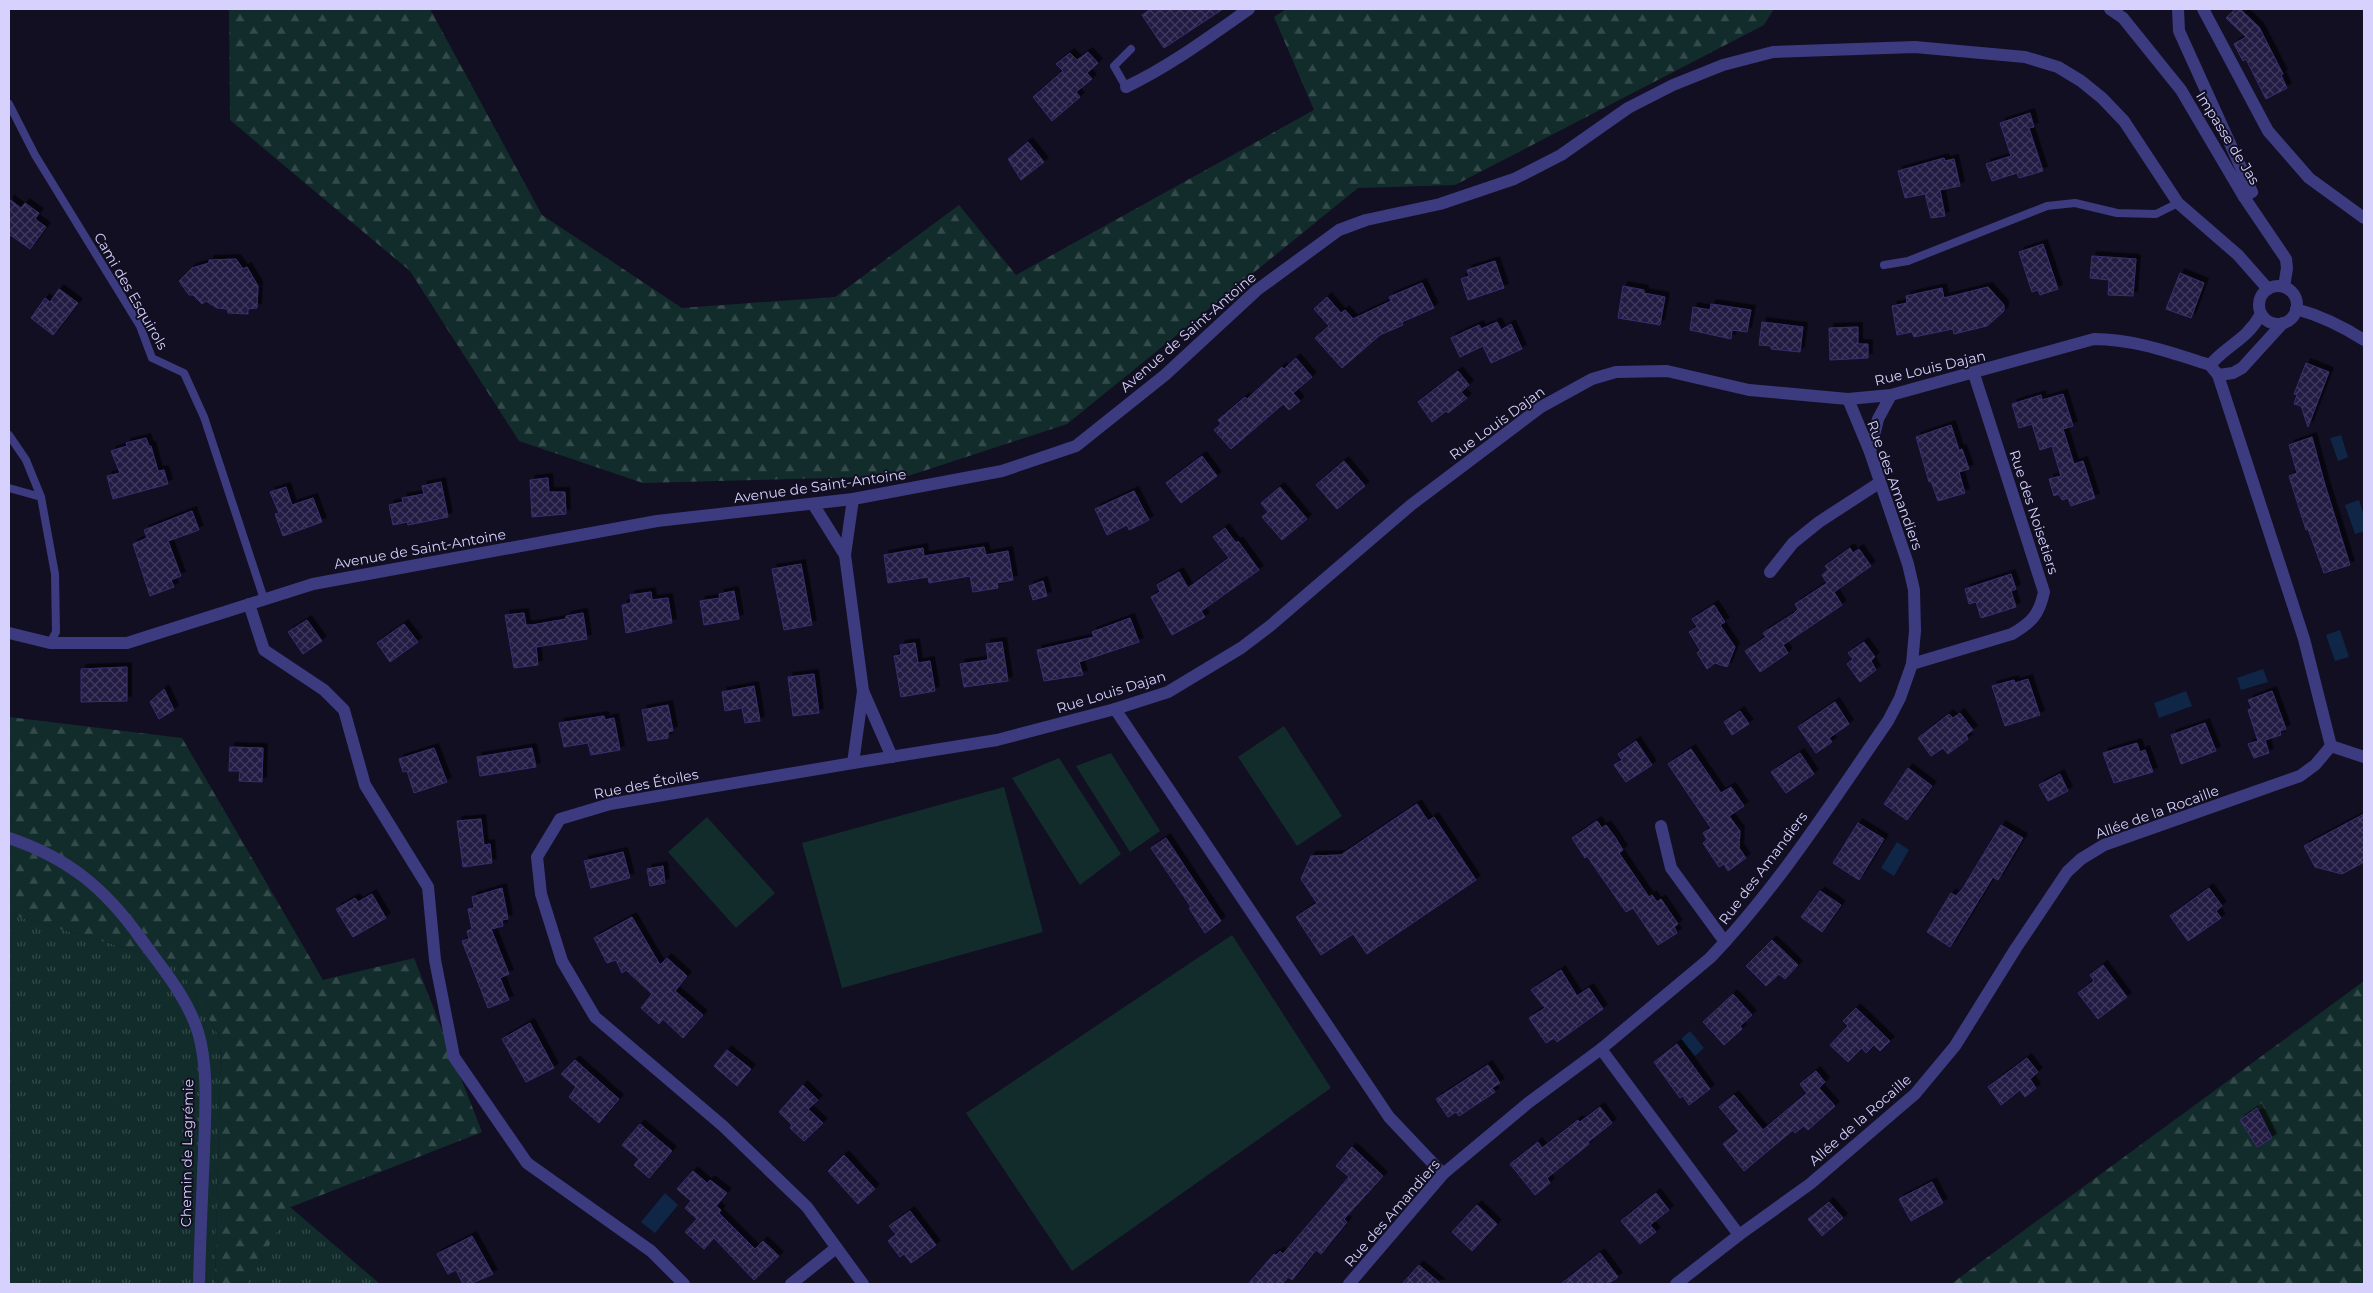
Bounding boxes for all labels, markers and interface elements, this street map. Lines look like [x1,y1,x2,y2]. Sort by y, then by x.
street label: Impasse de Jas [2192,88,2264,188]
street label: Cami des Esquirols [90,229,172,353]
street label: Avenue de Saint-Antoine [1116,268,1260,396]
street label: Rue Louis Dajan [1873,346,1987,390]
street label: Rue Louis Dajan [1446,382,1548,464]
street label: Rue des Amandiers [1863,418,1927,553]
street label: Rue des Noisetiers [2005,448,2063,577]
street label: Avenue de Saint-Antoine [732,465,908,507]
street label: Avenue de Saint-Antoine [333,525,507,573]
street label: Rue Louis Dajan [1054,667,1168,717]
street label: Rue des Étoiles [592,765,700,803]
street label: Allée de la Rocaille [2093,781,2221,843]
street label: Rue des Amandiers [1715,808,1811,928]
street label: Allée de la Rocaille [1805,1070,1915,1170]
street label: Chemin de Lagrémie [177,1079,197,1227]
street label: Rue des Amandiers [1340,1155,1444,1271]

